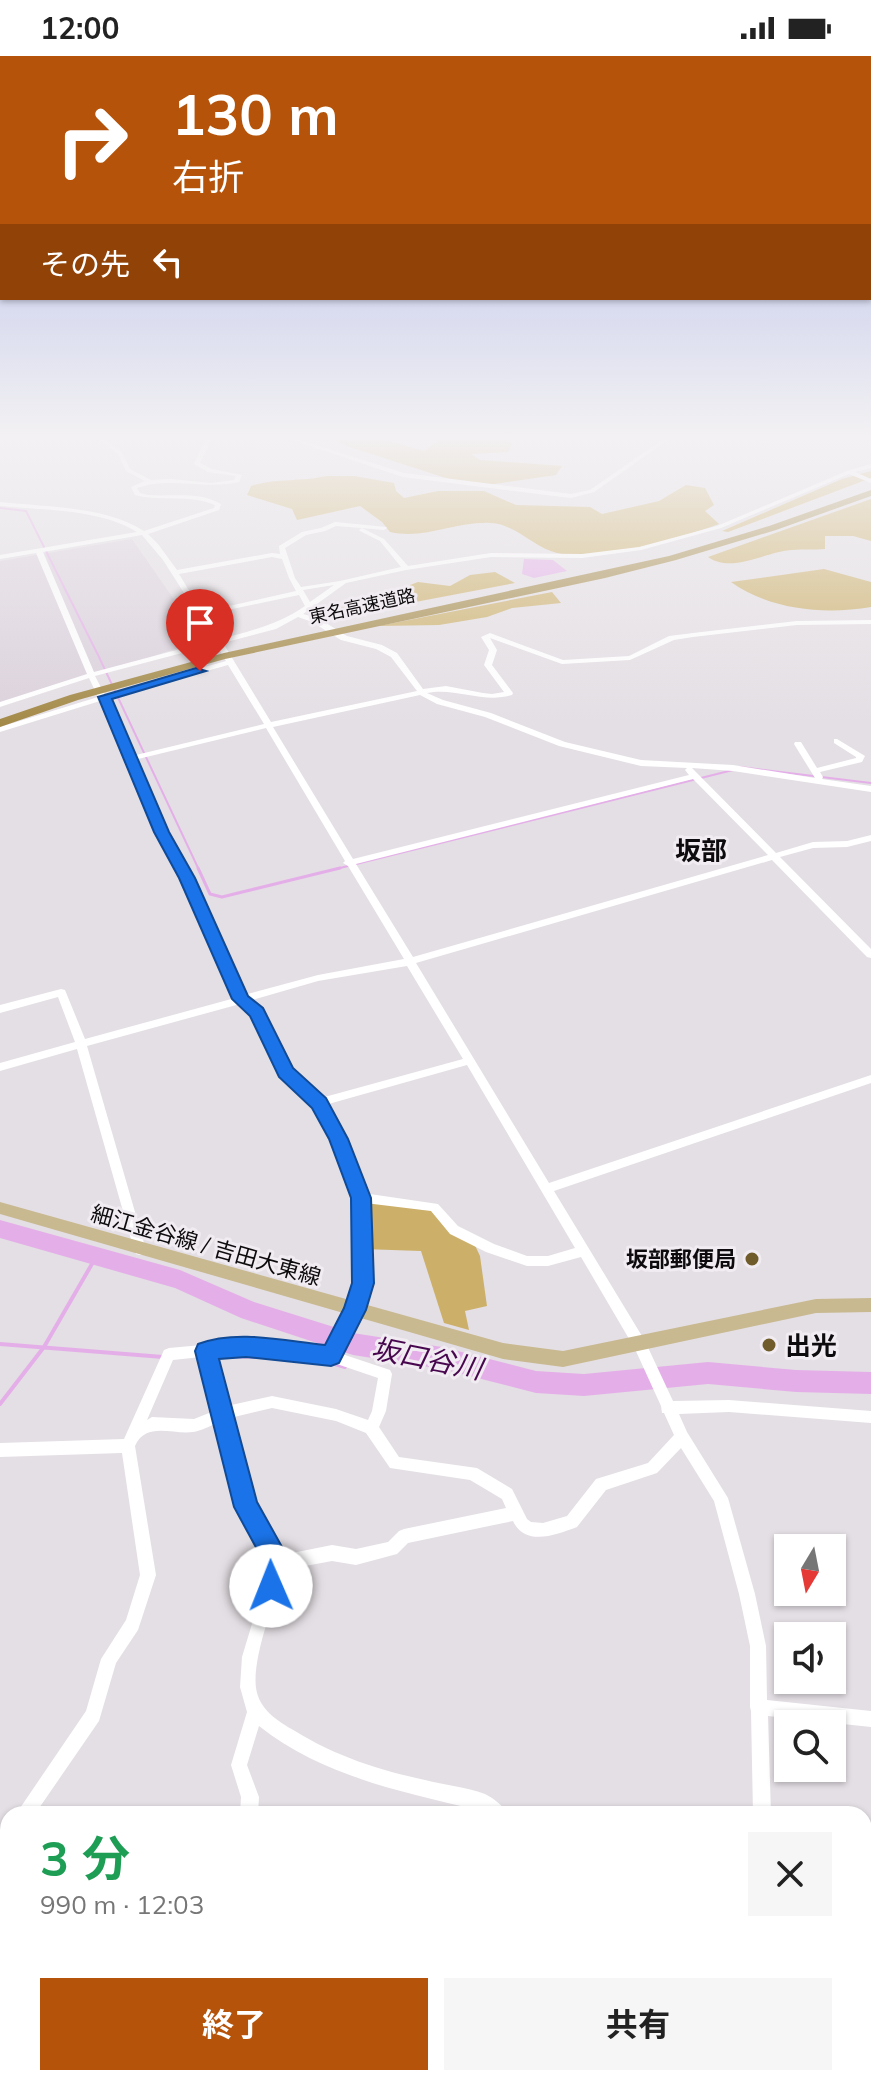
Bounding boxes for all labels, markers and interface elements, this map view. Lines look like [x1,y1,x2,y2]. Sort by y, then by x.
text: 12:00 [40,9,119,47]
text: 130 m [172,79,339,149]
icon: right [40,88,144,192]
text: 右折 [172,154,244,199]
icon: left [146,240,190,284]
text: その先 [40,245,130,283]
street label: 東名高速道路 [307,584,417,628]
pin [166,589,234,671]
icon: arrive [178,601,222,645]
district label: 坂部 [675,834,727,867]
street label: 細江金谷線 / 吉田大東線 [88,1199,324,1291]
place label: 坂部郵便局 [626,1245,736,1273]
marker: 坂部郵便局 [743,1250,761,1268]
place label: 出光 [785,1329,837,1362]
water label: 坂口谷川 [369,1330,488,1386]
marker: 出光 [760,1336,778,1354]
north arrow [774,1534,846,1606]
map controls [774,1534,846,1782]
position arrow [229,1544,313,1628]
button: sound [774,1622,846,1694]
button: search [774,1710,846,1782]
text: 3 分 [40,1828,130,1888]
button: close [748,1832,832,1916]
text: 990 m · 12:03 [40,1888,204,1921]
button: 終了 [40,1978,428,2070]
button: 共有 [444,1978,832,2070]

